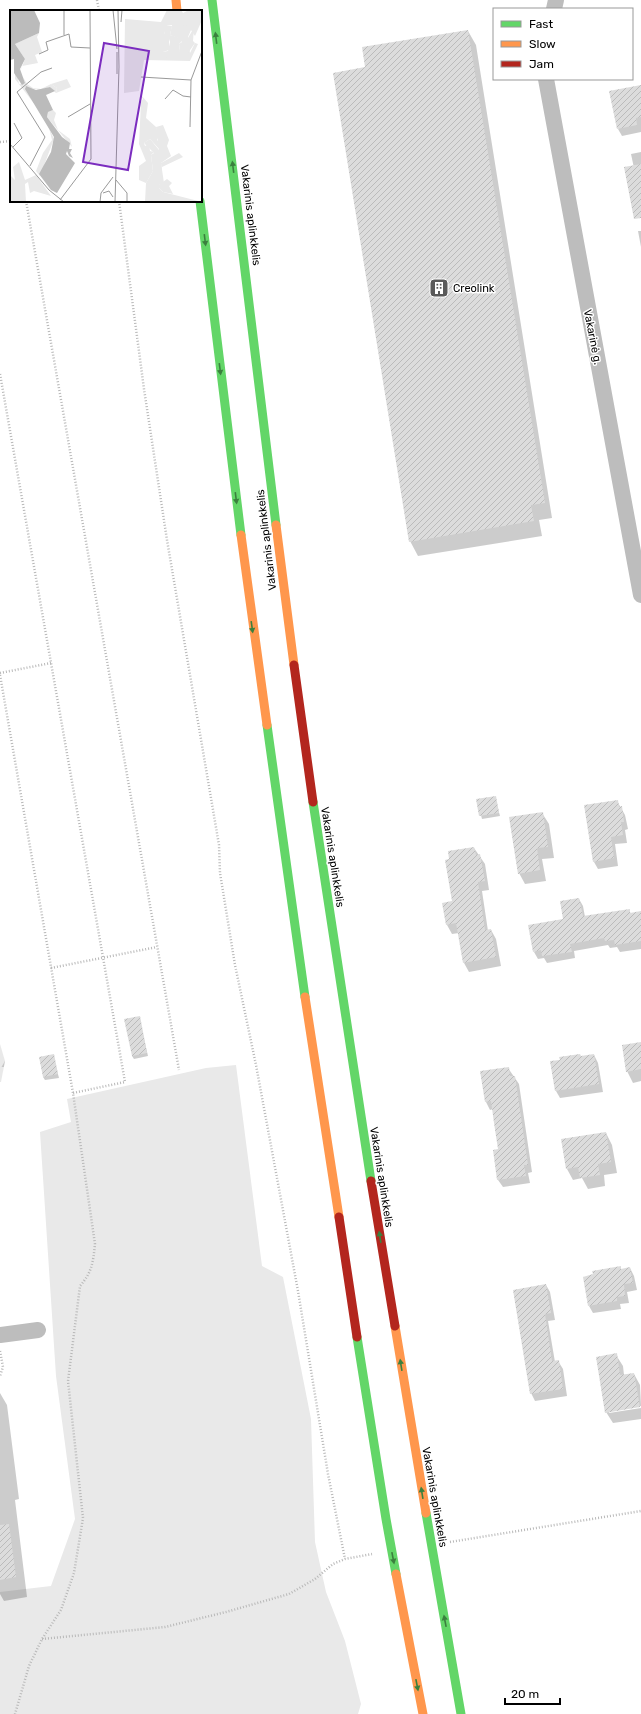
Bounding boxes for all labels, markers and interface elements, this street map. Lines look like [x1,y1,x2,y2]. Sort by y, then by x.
legend [493,8,633,80]
inset map [10,10,202,202]
text: Fast [529,17,553,31]
one-way arrow [213,32,219,44]
text: Slow [529,37,556,51]
text: Jam [529,57,554,71]
one-way arrow [229,161,236,173]
street label: Vakarinis aplinkkelis [238,164,263,267]
one-way arrow [201,234,208,246]
building icon: Creolink [428,277,450,299]
place label: Creolink [453,282,495,295]
street label: Vakarinė g. [581,308,604,366]
one-way arrow [217,363,223,375]
street label: Vakarinis aplinkkelis [254,488,279,591]
one-way arrow [233,492,239,504]
one-way arrow [249,621,255,633]
street label: Vakarinis aplinkkelis [318,806,347,909]
street label: Vakarinis aplinkkelis [367,1126,396,1229]
one-way arrow [377,1231,383,1243]
one-way arrow [398,1359,404,1371]
street label: Vakarinis aplinkkelis [419,1446,450,1549]
one-way arrow [419,1487,425,1499]
one-way arrow [390,1552,396,1564]
one-way arrow [442,1615,448,1627]
one-way arrow [414,1679,420,1692]
scale bar [505,1680,560,1706]
text: 20 m [511,1687,539,1701]

